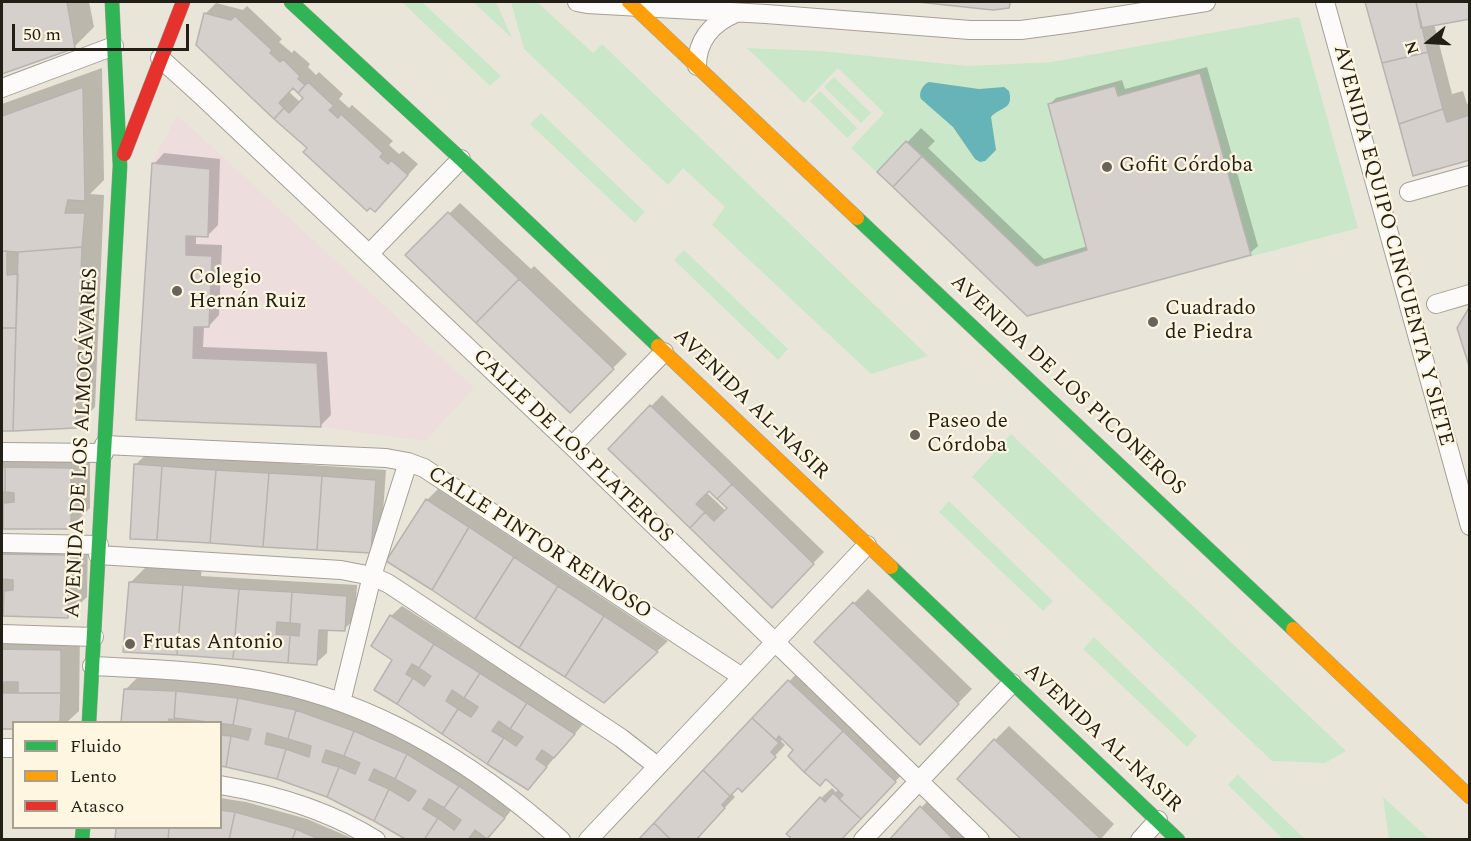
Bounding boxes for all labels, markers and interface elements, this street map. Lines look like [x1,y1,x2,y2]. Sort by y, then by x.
scale bar [15,12,192,50]
north arrow [1399,12,1459,72]
text: 50 m [23,21,61,48]
street label: AVENIDA EQUIPO CINCUENTA Y SIETE [1326,43,1458,449]
place label: Gofit Córdoba [1119,154,1253,180]
marker: Gofit Córdoba [1100,160,1114,174]
place label: Colegio Hernán Ruiz [189,266,307,316]
street label: AVENIDA DE LOS ALMOGÁVARES [61,267,105,619]
street label: AVENIDA DE LOS PICONEROS [944,270,1190,502]
marker: Colegio Hernán Ruiz [170,284,184,298]
place label: Cuadrado de Piedra [1165,297,1256,347]
marker: Cuadrado de Piedra [1146,315,1160,329]
street label: AVENIDA AL-NASIR [667,324,833,486]
street label: CALLE DE LOS PLATEROS [467,345,677,549]
place label: Paseo de Córdoba [927,410,1008,460]
marker: Paseo de Córdoba [908,428,922,442]
street label: CALLE PINTOR REINOSO [422,462,656,626]
place label: Frutas Antonio [142,631,283,657]
marker: Frutas Antonio [123,637,137,651]
street label: AVENIDA AL-NASIR [1018,659,1186,819]
legend [12,721,222,829]
text: Fluido [70,733,122,760]
text: Lento [70,763,117,790]
text: Atasco [70,793,124,820]

